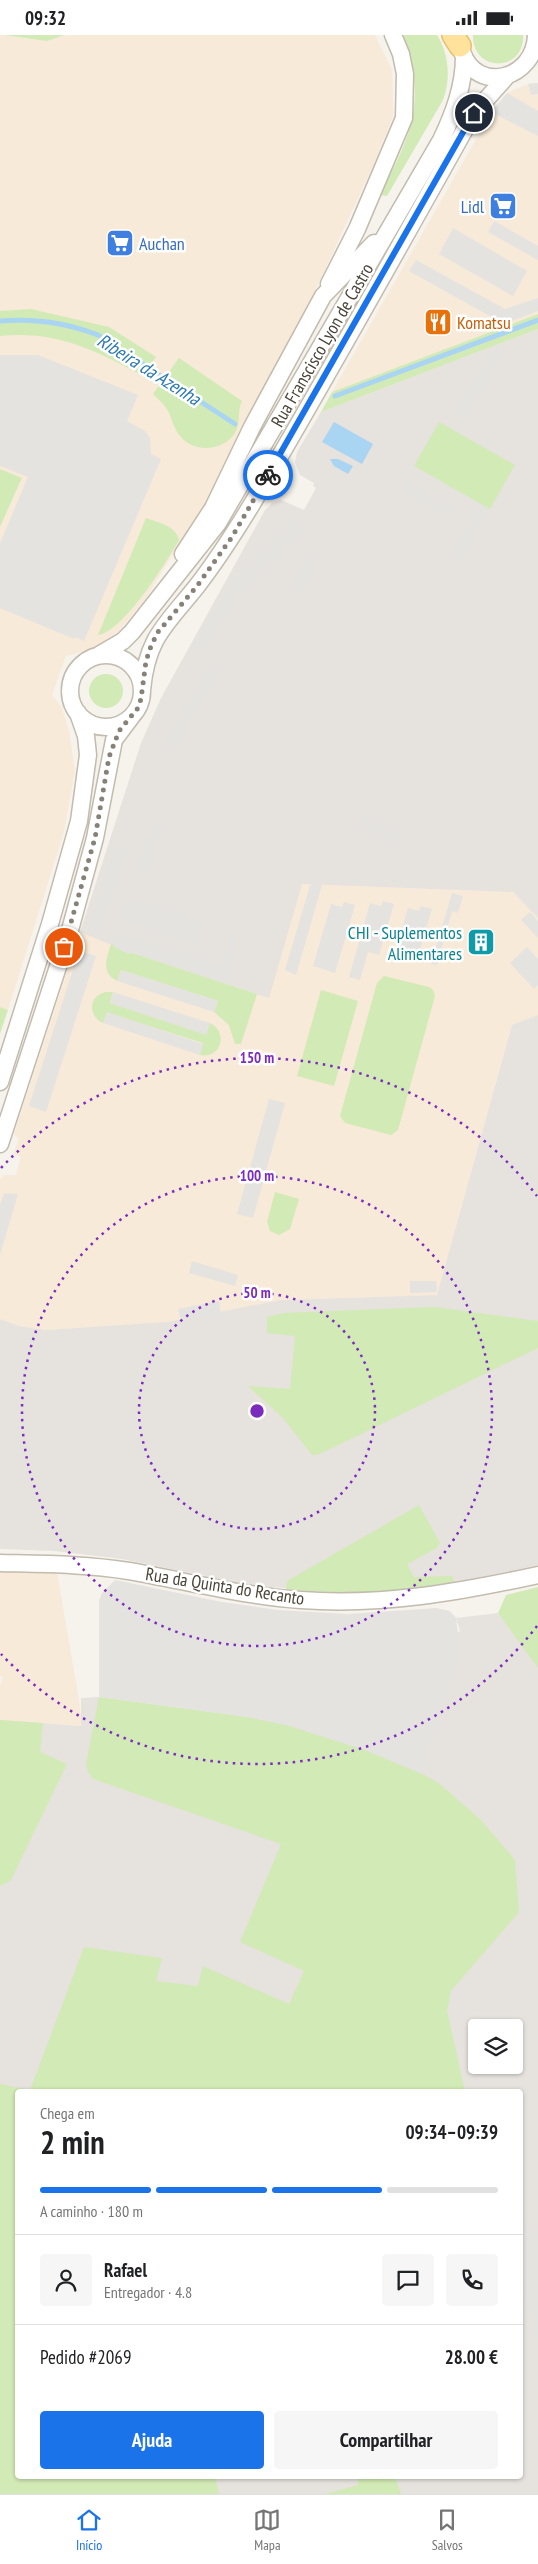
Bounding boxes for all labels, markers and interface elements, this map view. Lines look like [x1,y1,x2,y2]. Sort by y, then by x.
text: 09:32 [25,6,66,30]
pin [453,92,495,134]
icon: home [460,99,488,127]
supermarket icon: Lidl [488,191,518,221]
place label: Lidl [461,195,485,218]
supermarket icon: Auchan [105,228,135,258]
place label: Auchan [139,232,185,255]
street label: Rua Franscisco Lyon de Castro [266,259,378,431]
restaurant icon: Komatsu [423,307,453,337]
place label: Komatsu [457,311,511,334]
water label: Ribeira da Azenha [93,328,206,411]
courier [243,450,293,500]
icon: bike [254,461,282,489]
place label: CHI - Suplementos Alimentares [348,921,462,965]
pin [43,926,85,968]
building icon: CHI - Suplementos Alimentares [466,927,496,957]
icon: bag [50,933,78,961]
text: 150 m [240,1048,274,1067]
text: 100 m [240,1166,274,1185]
text: 50 m [243,1283,271,1302]
centre of rings [248,1402,266,1420]
street label: Rua da Quinta do Recanto [144,1562,306,1610]
map controls [468,2019,523,2074]
button: layers [468,2019,523,2074]
text: Chega em [40,2103,95,2123]
text: 09:34–09:39 [405,2120,498,2144]
text: 2 min [40,2121,105,2163]
text: A caminho · 180 m [40,2201,143,2221]
button: person [40,2254,92,2306]
button: chat [382,2254,434,2306]
button: phone [446,2254,498,2306]
text: Rafael [104,2258,147,2282]
text: Entregador · 4.8 [104,2282,192,2302]
text: Pedido #2069 [40,2345,131,2369]
text: 28.00 € [445,2345,498,2369]
button: Ajuda [40,2411,264,2469]
button: Compartilhar [274,2411,498,2469]
tab: Início [75,2506,103,2554]
tab: Mapa [253,2506,281,2554]
tab: Salvos [432,2506,463,2554]

